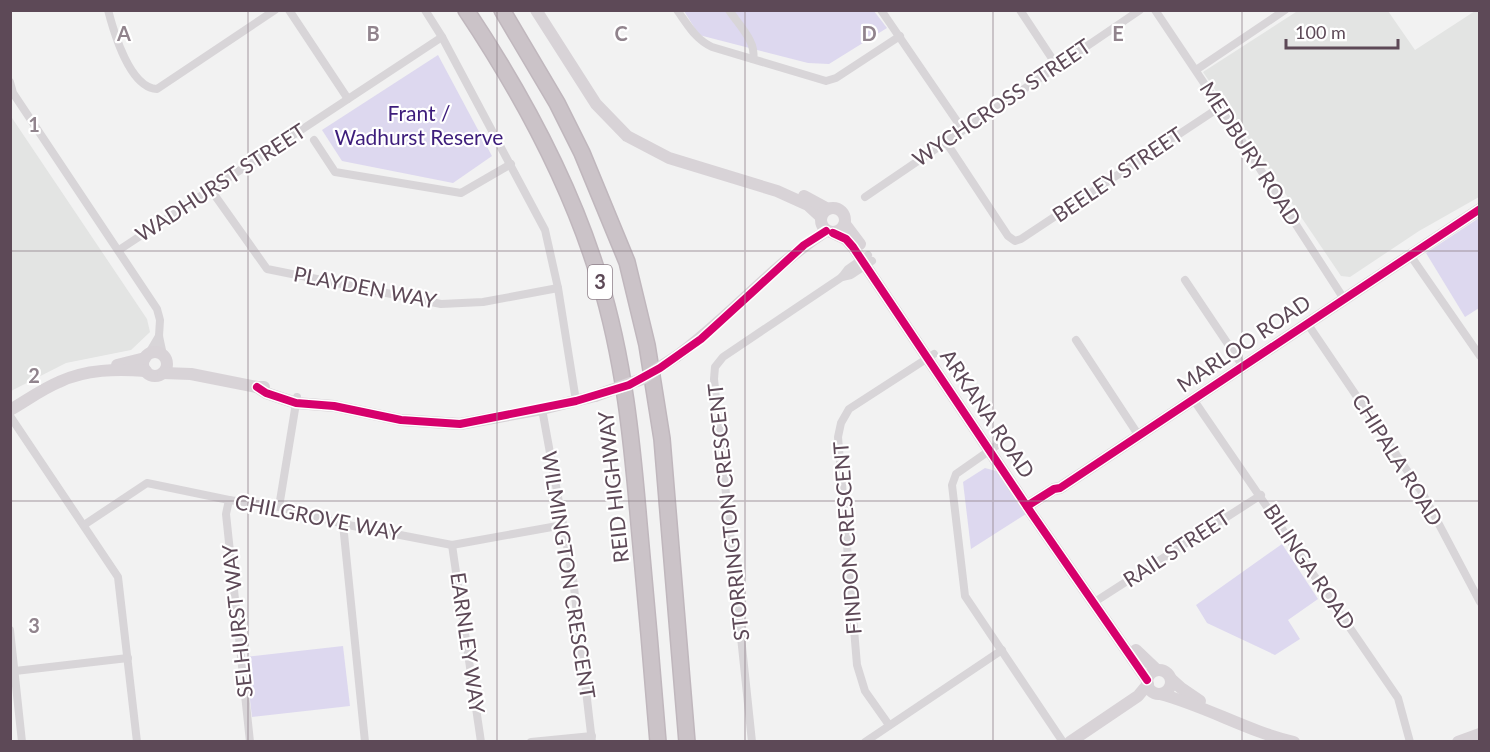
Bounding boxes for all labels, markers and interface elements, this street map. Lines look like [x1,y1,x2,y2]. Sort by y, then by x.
scale bar [1286,12,1398,50]
text: A [116,21,131,45]
text: B [366,21,380,45]
text: C [614,21,628,45]
text: D [861,21,877,45]
text: E [1112,21,1124,45]
text: 100 m [1295,21,1346,43]
street label: WYCHCROSS STREET [907,32,1096,171]
street label: MEDBURY ROAD [1195,77,1307,230]
park label: Frant / Wadhurst Reserve [335,100,503,149]
text: 1 [28,112,40,136]
street label: WADHURST STREET [130,117,310,246]
street label: BEELEY STREET [1047,121,1188,227]
street label: PLAYDEN WAY [292,260,440,313]
road number: 3 [588,265,612,299]
street label: MARLOO ROAD [1172,289,1315,397]
street label: ARKANA ROAD [936,344,1041,482]
text: 2 [28,363,40,387]
street label: STORRINGTON CRESCENT [701,382,753,642]
street label: CHIPALA ROAD [1348,389,1449,530]
street label: REID HIGHWAY [592,409,633,564]
street label: FINDON CRESCENT [827,440,866,635]
street label: WILMINGTON CRESCENT [538,449,602,701]
street label: CHILGROVE WAY [233,488,404,545]
street label: BILINGA ROAD [1259,499,1361,634]
street label: RAIL STREET [1118,504,1235,592]
street label: SELHURST WAY [216,542,257,699]
street label: EARNLEY WAY [446,570,491,716]
text: 3 [28,613,40,637]

